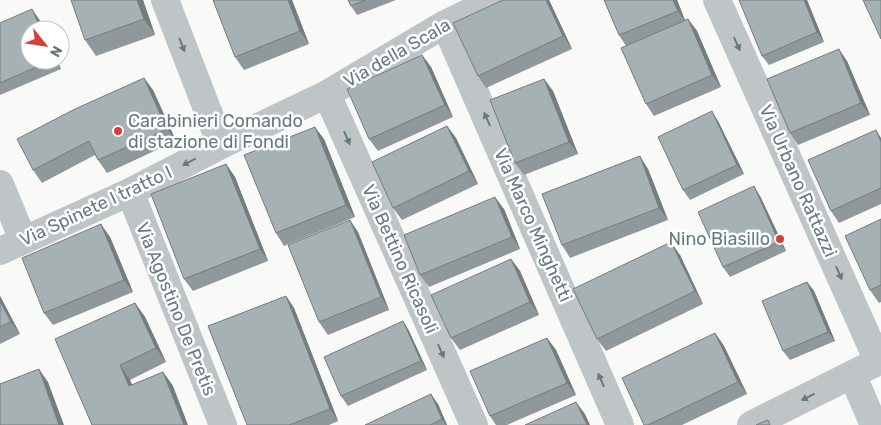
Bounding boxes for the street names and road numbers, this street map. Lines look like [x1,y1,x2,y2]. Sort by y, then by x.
street label: Via della Scala [340,14,454,92]
street label: Via Urbano Rattazzi [754,101,842,261]
street label: Via Marco Minghetti [489,145,577,305]
street label: Via Spinete I tratto I [16,161,176,251]
street label: Via Bettino Ricasoli [357,181,443,337]
street label: Via Agostino De Pretis [131,219,221,399]

